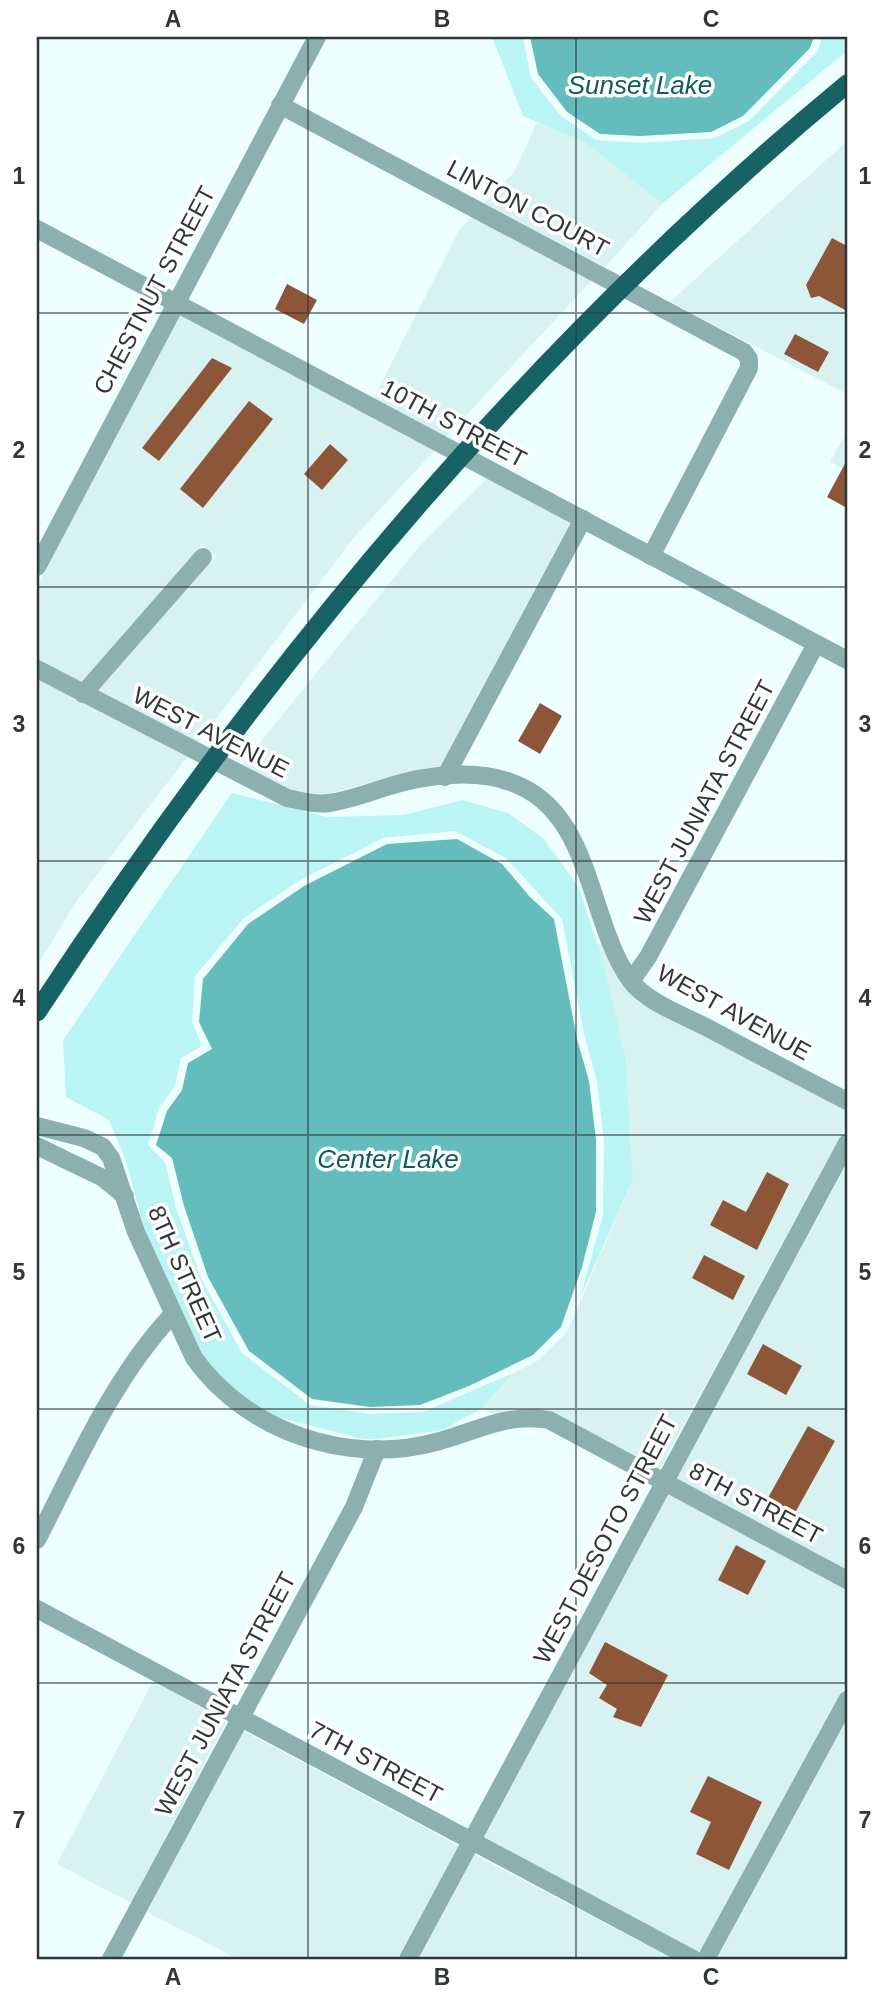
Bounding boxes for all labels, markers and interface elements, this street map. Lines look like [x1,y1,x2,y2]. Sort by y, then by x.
text: A [165,6,181,32]
text: B [434,6,450,32]
text: C [703,6,719,32]
water label: Sunset Lake [568,70,712,100]
street label: LINTON COURT [443,154,614,262]
text: 1 [13,163,26,189]
text: 1 [859,163,872,189]
street label: CHESTNUT STREET [88,181,220,399]
street label: 10TH STREET [377,374,531,473]
text: 2 [13,437,25,463]
text: 2 [859,437,871,463]
street label: WEST JUNIATA STREET [628,675,780,928]
street label: WEST AVENUE [129,681,293,783]
text: 3 [13,711,25,737]
text: 3 [859,711,871,737]
street label: WEST AVENUE [653,959,815,1065]
text: 4 [13,985,26,1011]
text: 4 [859,985,872,1011]
water label: Center Lake [317,1144,459,1174]
street label: 8TH STREET [143,1202,227,1347]
text: 5 [13,1259,26,1285]
text: 5 [859,1259,872,1285]
street label: WEST DESOTO STREET [528,1410,682,1668]
street label: 8TH STREET [685,1457,827,1550]
text: 6 [13,1533,25,1559]
text: 6 [859,1533,871,1559]
street label: WEST JUNIATA STREET [149,1567,301,1820]
street label: 7TH STREET [305,1716,447,1809]
text: 7 [13,1807,25,1833]
text: 7 [859,1807,871,1833]
text: A [165,1964,181,1990]
text: B [434,1964,450,1990]
text: C [703,1964,719,1990]

